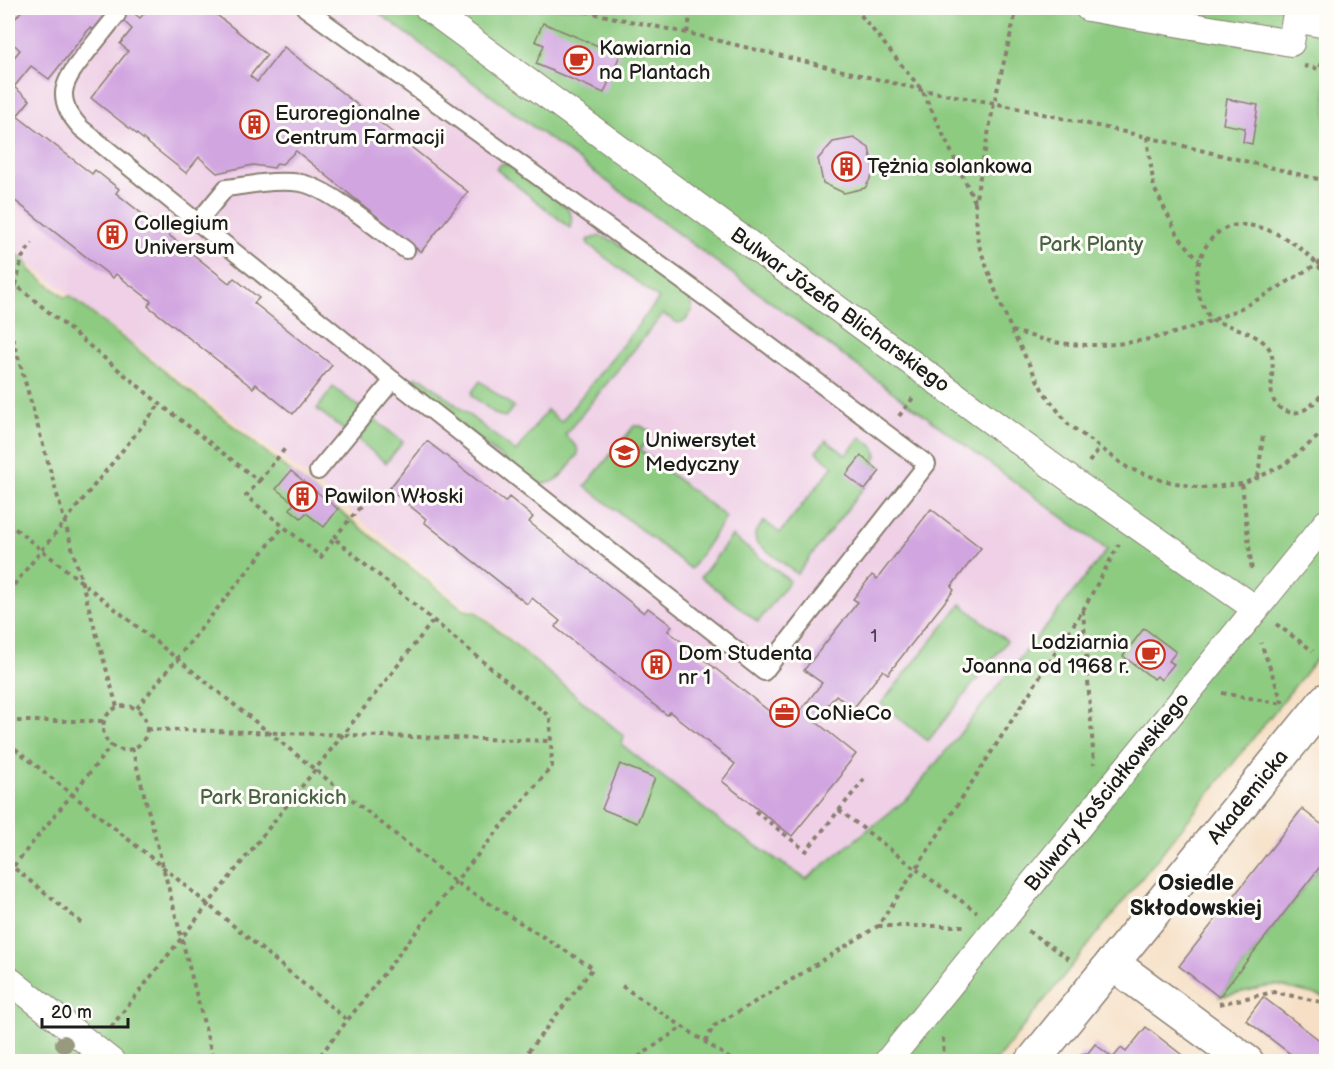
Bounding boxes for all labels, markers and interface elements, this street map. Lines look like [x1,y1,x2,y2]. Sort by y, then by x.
place label: Kawiarnia na Plantach [599,36,710,85]
cafe icon: Kawiarnia na Plantach [562,44,594,76]
place label: Euroregionalne Centrum Farmacji [275,101,445,150]
building icon: Euroregionalne Centrum Farmacji [238,109,270,141]
building icon: Tężnia solankowa [830,150,862,182]
place label: Tężnia solankowa [867,154,1032,179]
place label: Collegium Universum [134,211,235,260]
building icon: Collegium Universum [97,219,129,251]
street label: Bulwar Józefa Blicharskiego [726,222,955,398]
park label: Park Planty [1038,232,1144,257]
place label: Uniwersytet Medyczny [645,428,756,477]
school or university icon: Uniwersytet Medyczny [608,436,640,468]
building icon: Pawilon Włoski [287,480,319,512]
place label: Pawilon Włoski [324,484,464,509]
house number: 1 [871,626,877,647]
place label: Lodziarnia Joanna od 1968 r. [962,630,1129,679]
cafe icon: Lodziarnia Joanna od 1968 r. [1134,638,1166,670]
place label: Dom Studenta nr 1 [678,641,812,690]
building icon: Dom Studenta nr 1 [641,649,673,681]
street label: Bulwary Kościałkowskiego [1019,688,1195,896]
office icon: CoNieCo [768,697,800,729]
place label: CoNieCo [805,701,892,726]
street label: Akademicka [1202,745,1294,849]
park label: Park Branickich [199,785,347,810]
district label: Osiedle Skłodowskiej [1130,870,1262,922]
scale bar [42,991,128,1029]
text: 20 m [51,1002,92,1023]

